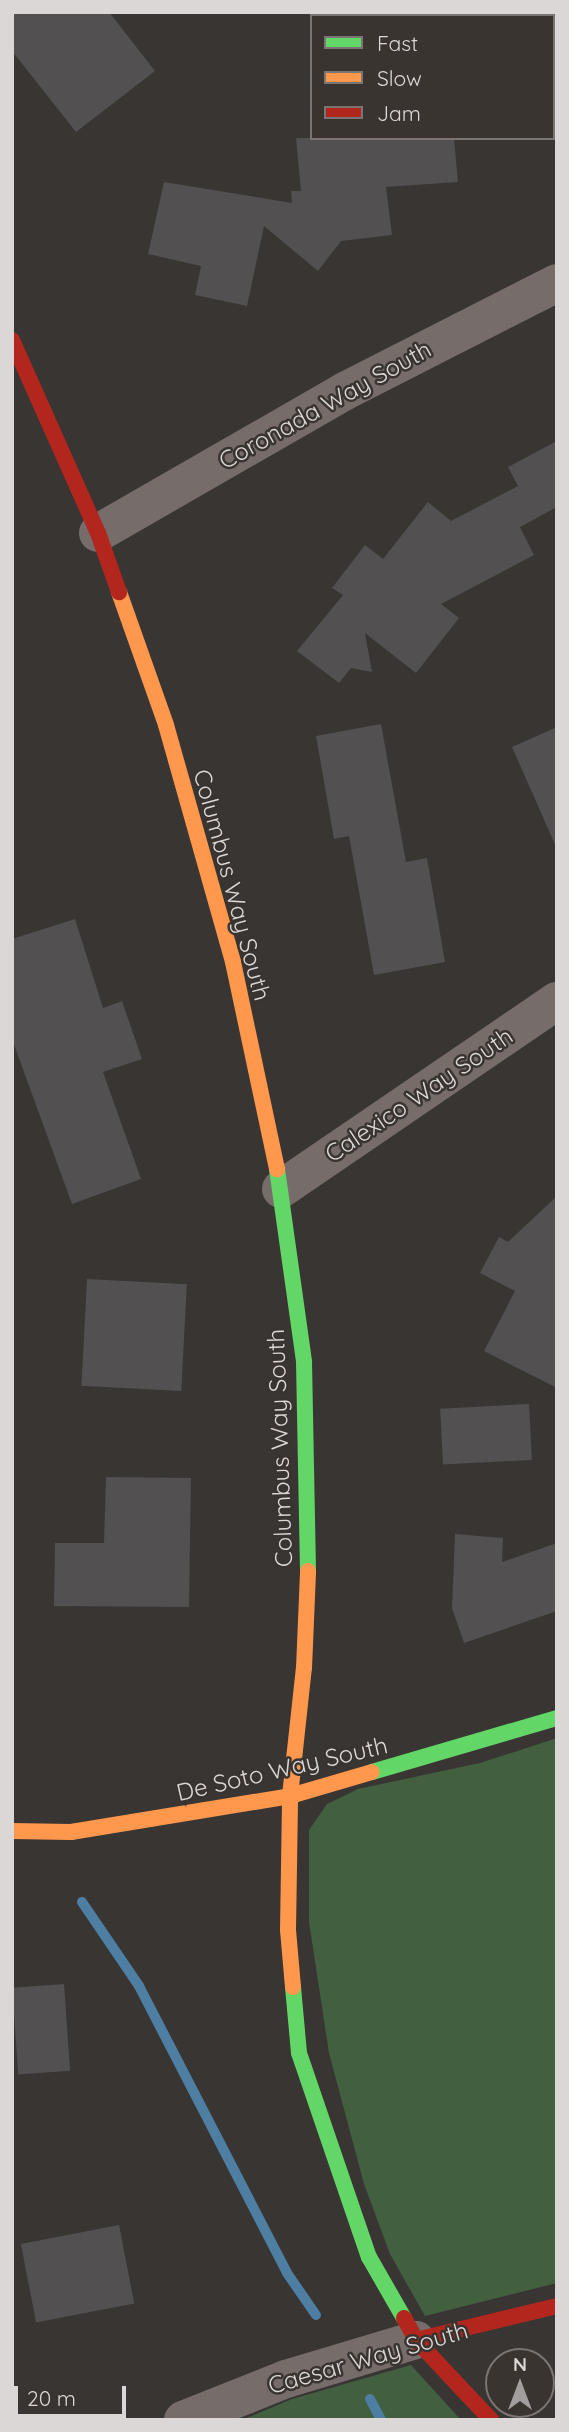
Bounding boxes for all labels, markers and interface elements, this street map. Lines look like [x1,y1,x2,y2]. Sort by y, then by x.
legend [310,14,555,140]
text: Fast [377,30,418,56]
text: Slow [377,65,422,91]
text: Jam [377,100,421,126]
street label: Coronada Way South [214,335,436,475]
street label: Columbus Way South [187,766,277,1004]
street label: Calexico Way South [320,1021,518,1169]
street label: Columbus Way South [261,1328,299,1568]
street label: De Soto Way South [174,1731,390,1807]
street label: Caesar Way South [265,2316,471,2400]
north arrow [485,2348,555,2418]
text: N [513,2352,527,2376]
scale bar [18,2372,130,2416]
text: 20 m [27,2385,76,2411]

